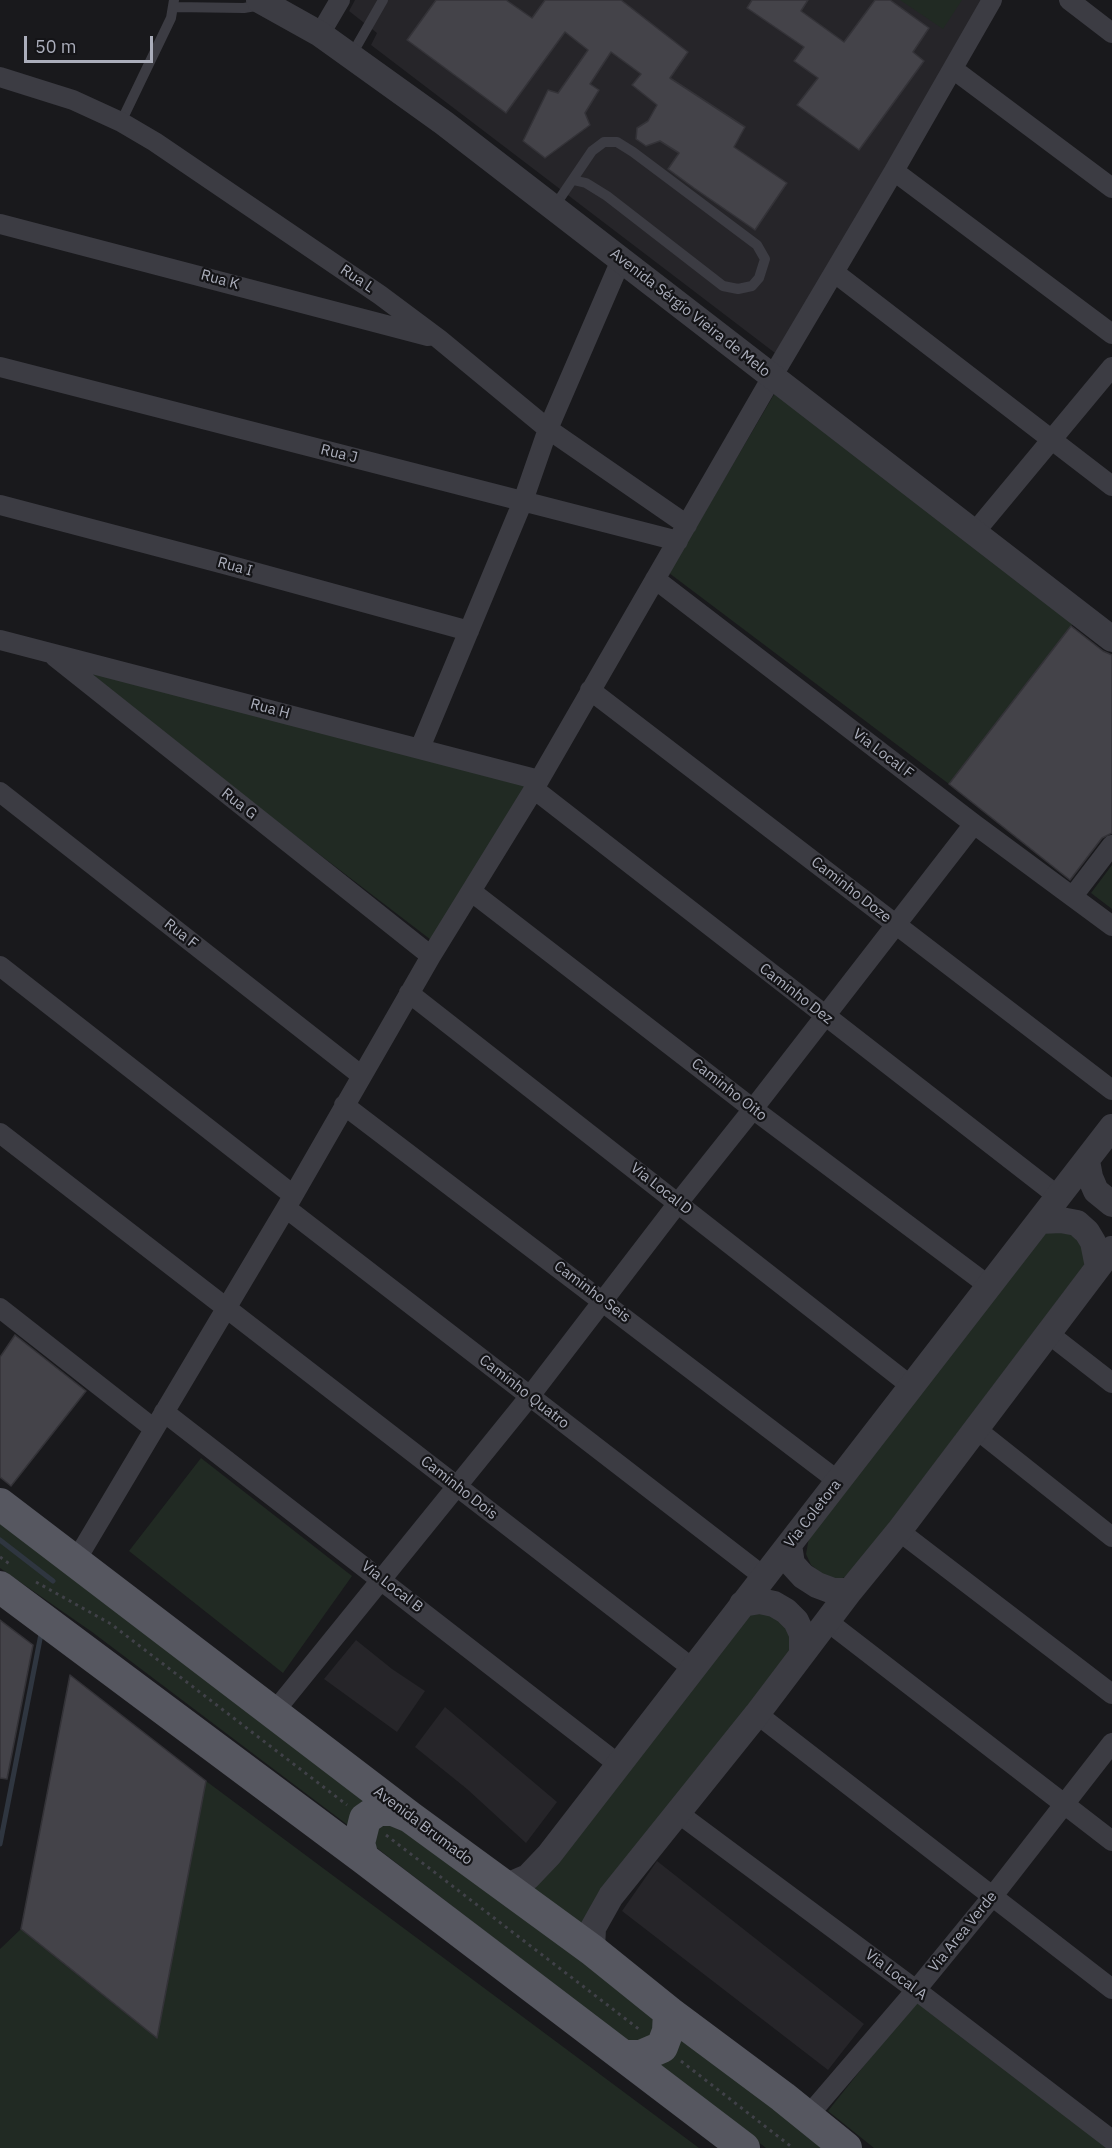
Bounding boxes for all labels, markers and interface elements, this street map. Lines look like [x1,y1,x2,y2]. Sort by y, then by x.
scale bar [27,24,156,62]
text: 50 m [35,35,77,58]
street label: Avenida Sérgio Vieira de Melo [606,245,774,381]
street label: Rua L [337,261,377,297]
street label: Rua K [199,266,241,294]
street label: Rua J [319,441,359,467]
street label: Rua I [215,554,255,580]
street label: Rua H [248,695,292,723]
street label: Via Local F [849,725,917,783]
street label: Rua G [218,785,260,823]
street label: Caminho Doze [807,853,895,927]
street label: Rua F [160,915,202,953]
street label: Caminho Dez [756,960,836,1028]
street label: Caminho Oito [688,1055,770,1125]
street label: Via Local D [627,1159,695,1219]
street label: Caminho Seis [550,1257,634,1327]
street label: Caminho Quatro [475,1351,573,1433]
street label: Caminho Dois [417,1452,501,1524]
street label: Via Coletora [781,1476,845,1552]
street label: Via Local B [358,1557,426,1617]
street label: Avenida Brumado [370,1783,476,1869]
street label: Via Area Verde [925,1888,1001,1976]
street label: Via Local A [861,1946,931,2004]

